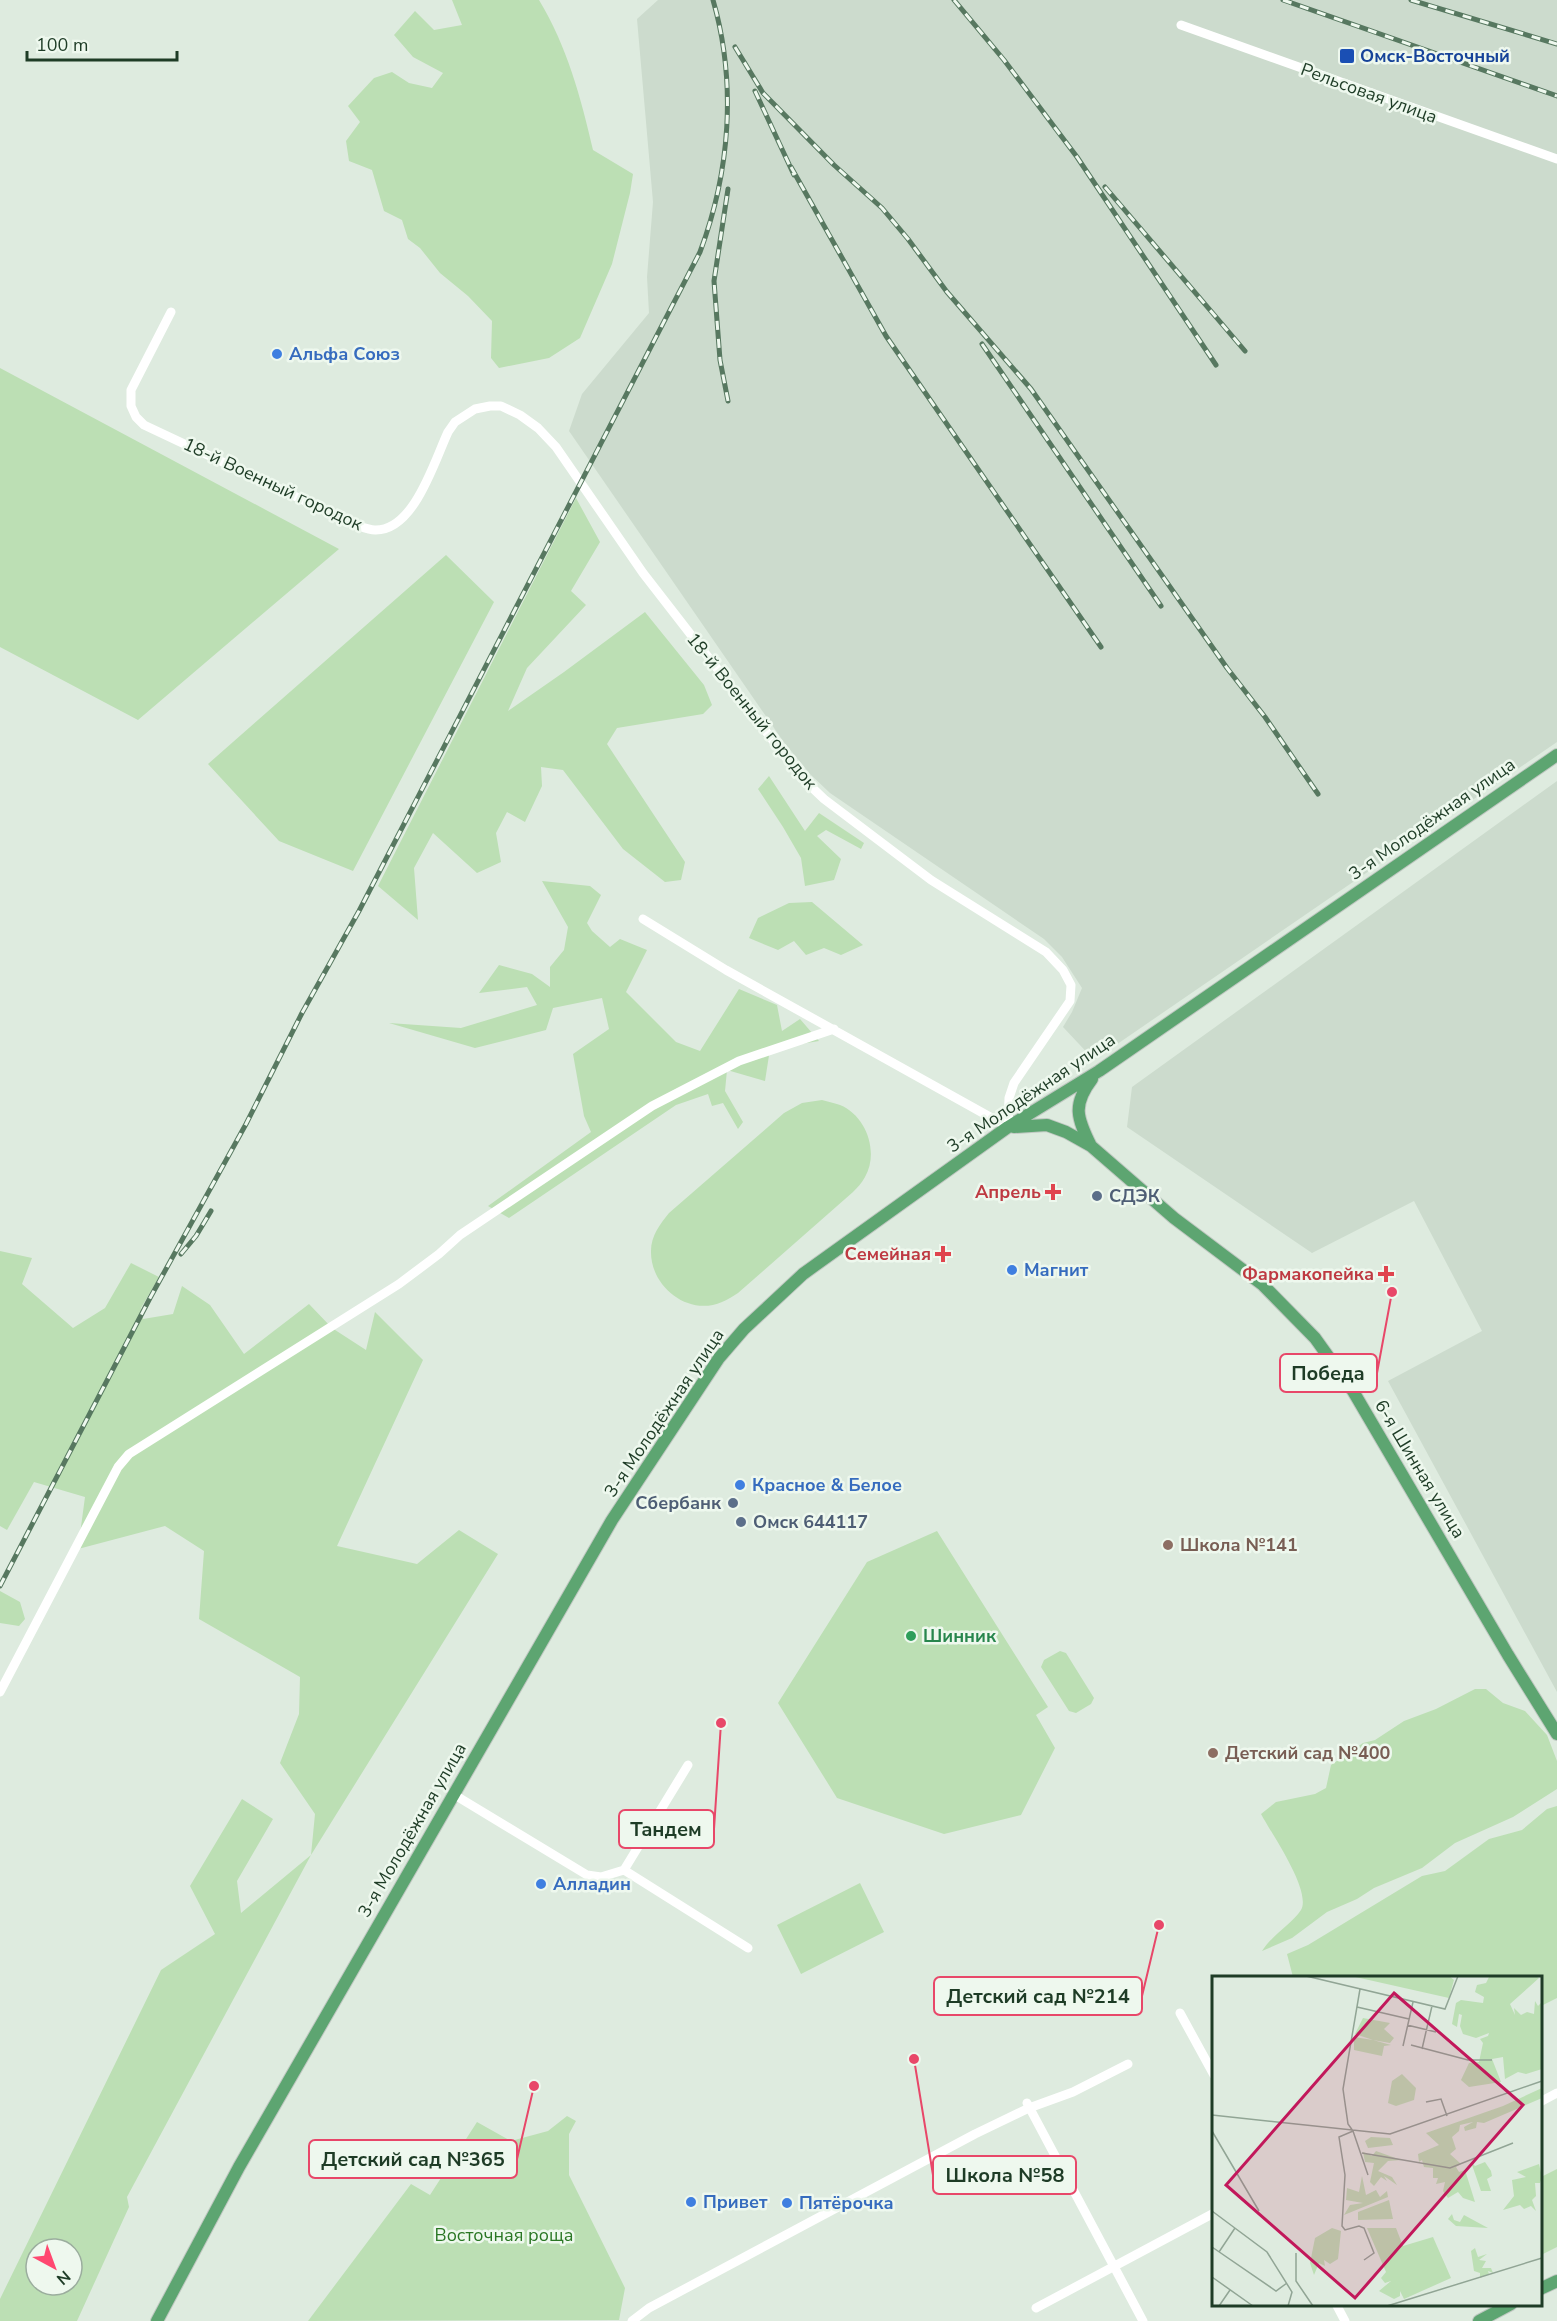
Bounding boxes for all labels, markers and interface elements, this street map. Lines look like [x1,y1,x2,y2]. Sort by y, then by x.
scale bar [27,24,177,62]
text: 100 m [36,33,88,57]
place label: Омск-Восточный [1360,44,1510,68]
marker: Омск-Восточный [1338,47,1356,65]
street label: Рельсовая улица [1297,57,1441,129]
place label: Альфа Союз [289,342,400,366]
marker: Альфа Союз [270,347,284,361]
street label: 18-й Военный городок [180,432,367,536]
street label: 18-й Военный городок [681,628,823,795]
street label: 3-я Молодёжная улица [1344,752,1520,886]
street label: 3-я Молодёжная улица [942,1028,1120,1158]
place label: Апрель [975,1180,1041,1204]
place label: СДЭК [1109,1184,1161,1208]
marker: Апрель [1046,1185,1060,1199]
marker: СДЭК [1090,1189,1104,1203]
place label: Семейная [845,1242,931,1266]
marker: Семейная [936,1247,950,1261]
place label: Магнит [1024,1258,1089,1282]
place label: Фармакопейка [1242,1262,1374,1286]
marker: Магнит [1005,1263,1019,1277]
marker: Фармакопейка [1379,1267,1393,1281]
street label: 3-я Молодёжная улица [599,1324,729,1502]
callout: Победа [1280,1354,1377,1392]
text: Победа [1291,1360,1365,1387]
street label: 6-я Шинная улица [1369,1395,1471,1543]
place label: Красное & Белое [752,1473,902,1497]
marker: Красное & Белое [733,1478,747,1492]
place label: Сбербанк [635,1491,722,1515]
marker: Сбербанк [726,1496,740,1510]
place label: Омск 644117 [753,1510,868,1534]
marker: Омск 644117 [734,1515,748,1529]
place label: Школа №141 [1180,1533,1298,1557]
marker: Школа №141 [1161,1538,1175,1552]
place label: Шинник [923,1624,997,1648]
marker: Шинник [904,1629,918,1643]
street label: 3-я Молодёжная улица [352,1738,472,1922]
place label: Детский сад №400 [1225,1741,1391,1765]
marker: Детский сад №400 [1206,1746,1220,1760]
callout: Тандем [619,1810,714,1848]
text: Тандем [630,1816,702,1843]
place label: Алладин [553,1872,631,1896]
marker: Алладин [534,1877,548,1891]
inset map [1212,1976,1542,2306]
callout: Детский сад №214 [934,1977,1142,2015]
text: Детский сад №214 [946,1983,1130,2010]
callout: Детский сад №365 [309,2140,517,2178]
text: Детский сад №365 [321,2146,505,2173]
callout: Школа №58 [933,2156,1076,2194]
text: Школа №58 [946,2162,1064,2189]
place label: Привет [703,2190,768,2214]
place label: Пятёрочка [799,2191,894,2215]
marker: Привет [684,2195,698,2209]
marker: Пятёрочка [780,2196,794,2210]
park label: Восточная роща [435,2223,573,2247]
north arrow [24,2237,84,2297]
text: N [51,2265,75,2290]

